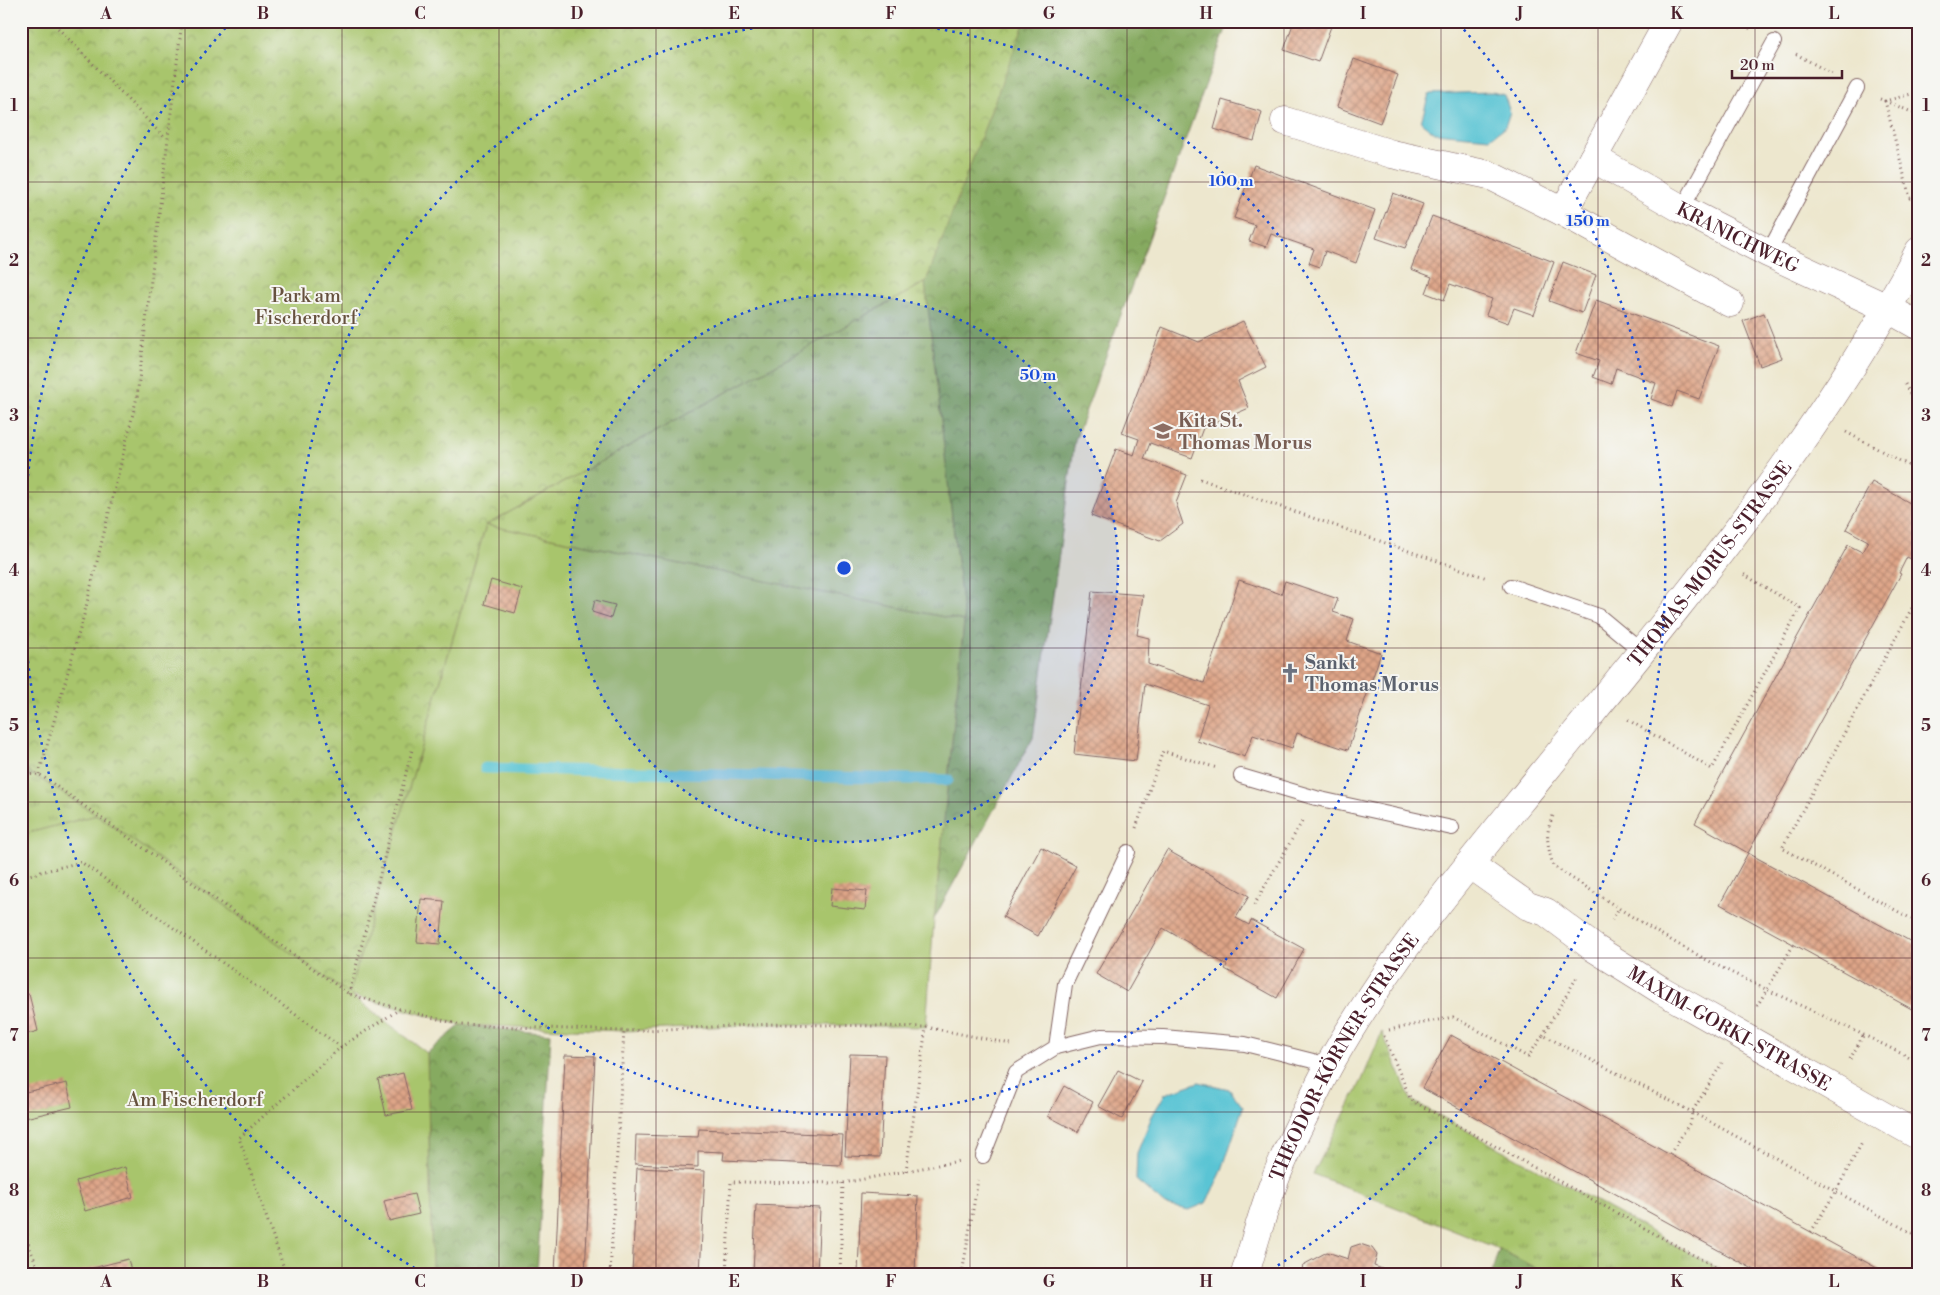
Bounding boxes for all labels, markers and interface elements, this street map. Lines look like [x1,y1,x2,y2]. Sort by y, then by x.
text: A [99,4,112,24]
text: B [257,4,269,24]
text: C [414,4,426,24]
text: D [571,4,584,24]
text: E [728,4,740,24]
text: F [885,4,897,24]
text: G [1043,4,1056,24]
text: H [1199,4,1213,24]
text: I [1360,4,1366,24]
text: J [1515,4,1523,24]
text: K [1671,4,1685,24]
text: L [1829,4,1840,24]
scale bar [1732,48,1842,80]
text: 20 m [1740,56,1775,75]
text: 1 [10,96,18,116]
text: 1 [1922,96,1930,116]
text: 100 m [1209,172,1254,191]
street label: KRANICHWEG [1672,197,1803,279]
text: 150 m [1566,212,1610,231]
text: 2 [9,251,19,271]
text: 2 [1921,251,1931,271]
park label: Park am Fischerdorf [255,284,358,330]
text: 50 m [1020,366,1056,385]
text: 3 [9,406,19,426]
text: 3 [1921,406,1931,426]
place label: Kita St. Thomas Morus [1178,409,1312,455]
school or university icon: Kita St. Thomas Morus [1152,420,1174,442]
street label: THOMAS-MORUS-STRASSE [1623,456,1797,672]
centre of rings [835,559,853,577]
text: 4 [9,561,20,581]
text: 4 [1921,561,1932,581]
place label: Sankt Thomas Morus [1305,651,1439,697]
church icon: Sankt Thomas Morus [1279,662,1301,684]
text: 5 [9,716,19,736]
text: 5 [1921,716,1931,736]
text: 6 [9,871,19,891]
text: 6 [1921,871,1931,891]
street label: THEODOR-KÖRNER-STRASSE [1265,929,1425,1184]
street label: MAXIM-GORKI-STRASSE [1623,961,1835,1097]
text: 7 [9,1026,19,1046]
text: 7 [1921,1026,1931,1046]
park label: Am Fischerdorf [126,1088,264,1112]
text: 8 [9,1181,19,1201]
text: 8 [1921,1181,1931,1201]
text: A [99,1272,112,1292]
text: B [257,1272,269,1292]
text: C [414,1272,426,1292]
text: D [571,1272,584,1292]
text: E [728,1272,740,1292]
text: F [885,1272,897,1292]
text: G [1043,1272,1056,1292]
text: H [1199,1272,1213,1292]
text: I [1360,1272,1366,1292]
text: J [1515,1272,1523,1292]
text: K [1671,1272,1685,1292]
text: L [1829,1272,1840,1292]

